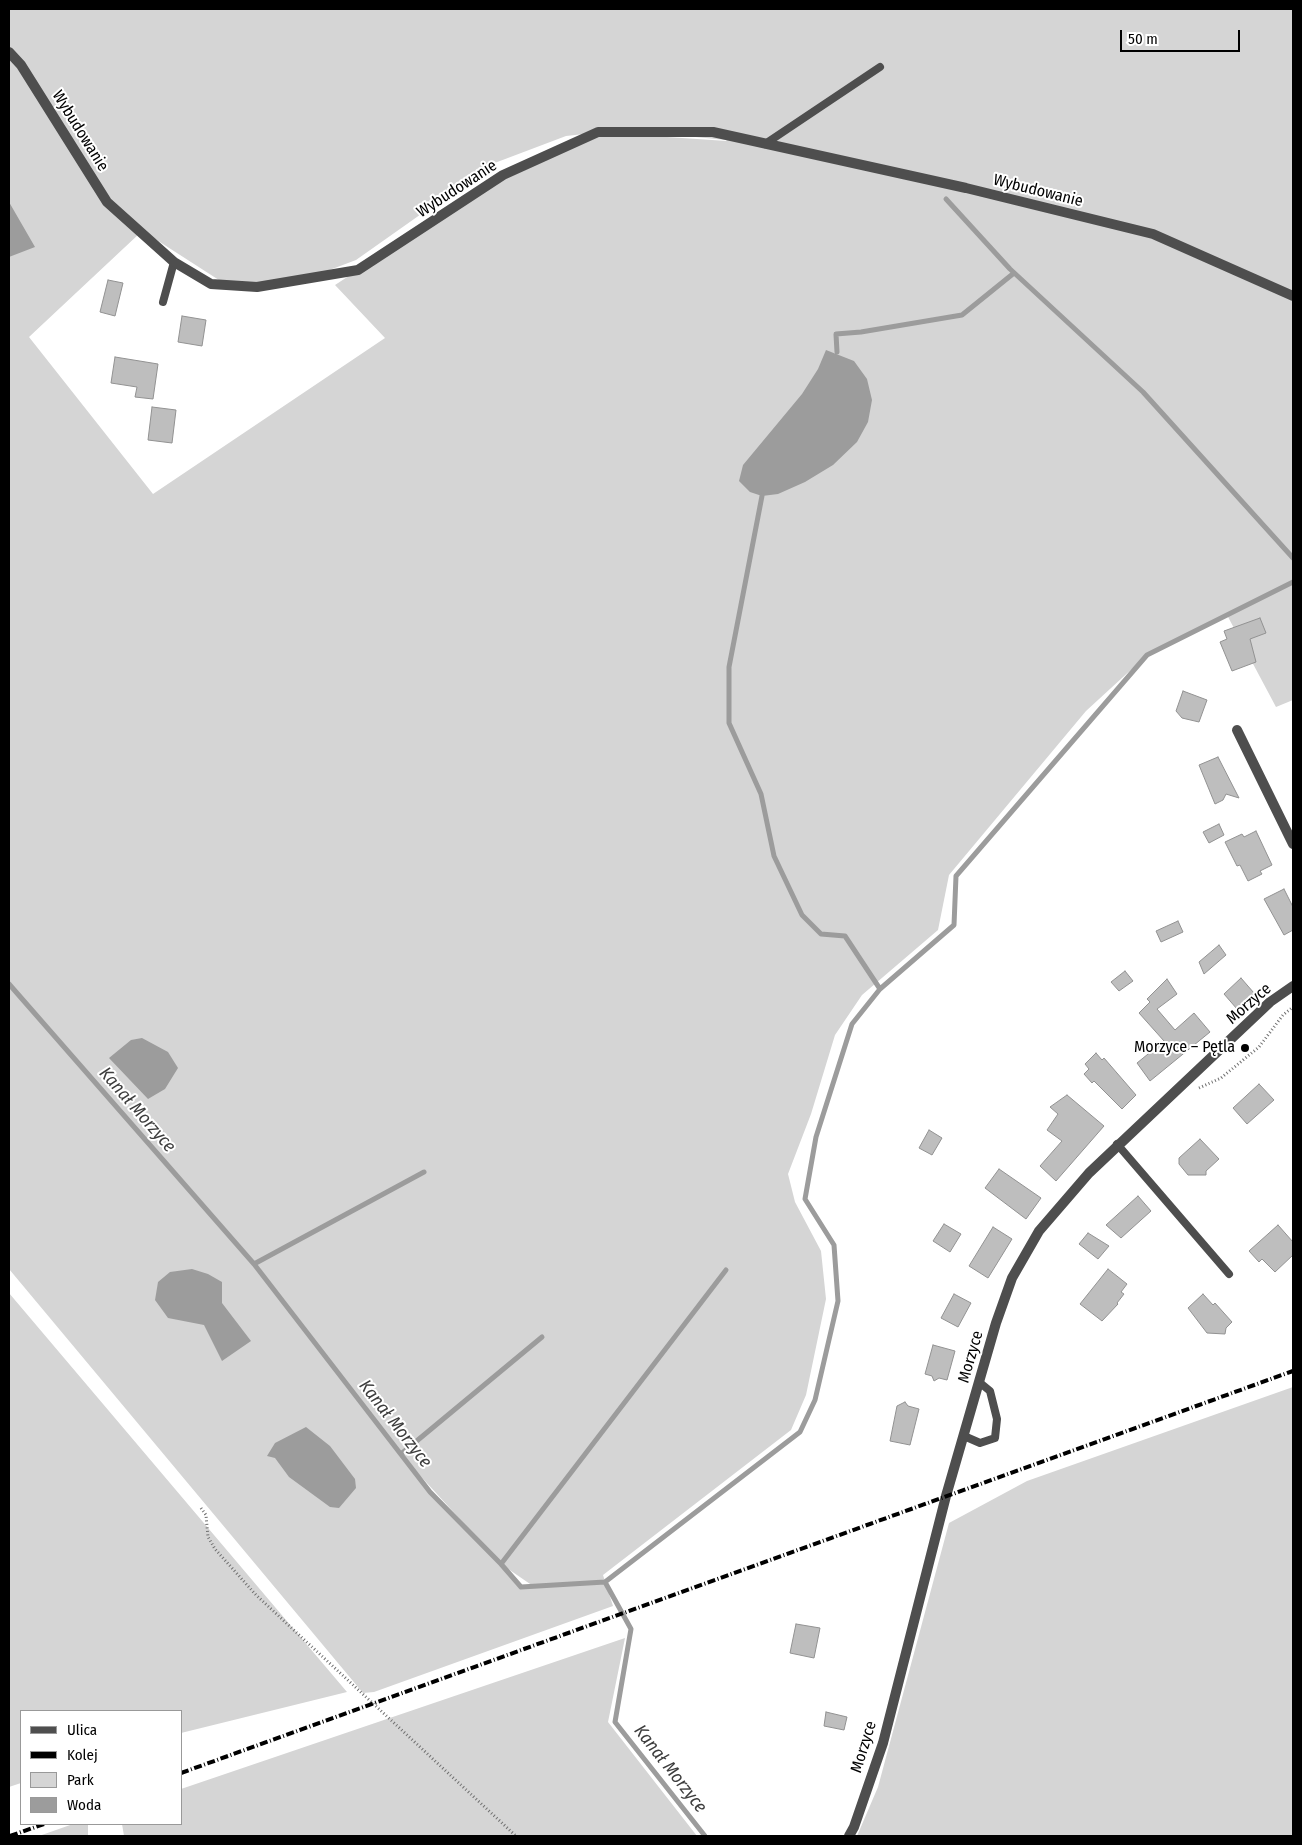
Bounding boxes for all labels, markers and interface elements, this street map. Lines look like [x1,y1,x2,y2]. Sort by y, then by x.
scale bar [1122,20,1242,52]
text: 50 m [1128,30,1158,48]
street label: Wybudowanie [48,87,112,175]
street label: Wybudowanie [413,156,501,222]
street label: Wybudowanie [991,171,1085,211]
street label: Morzyce [1223,979,1275,1029]
place label: Morzyce – Pętla [1134,1038,1235,1058]
marker: Morzyce – Pętla [1239,1042,1251,1054]
water label: Kanał Morzyce [94,1063,180,1157]
street label: Morzyce [954,1329,988,1385]
water label: Kanał Morzyce [354,1376,436,1472]
legend [20,1710,182,1825]
street label: Morzyce [847,1719,881,1775]
text: Ulica [67,1721,97,1739]
water label: Kanał Morzyce [629,1721,711,1817]
text: Kolej [67,1746,98,1764]
text: Park [67,1771,94,1789]
text: Woda [67,1796,101,1814]

